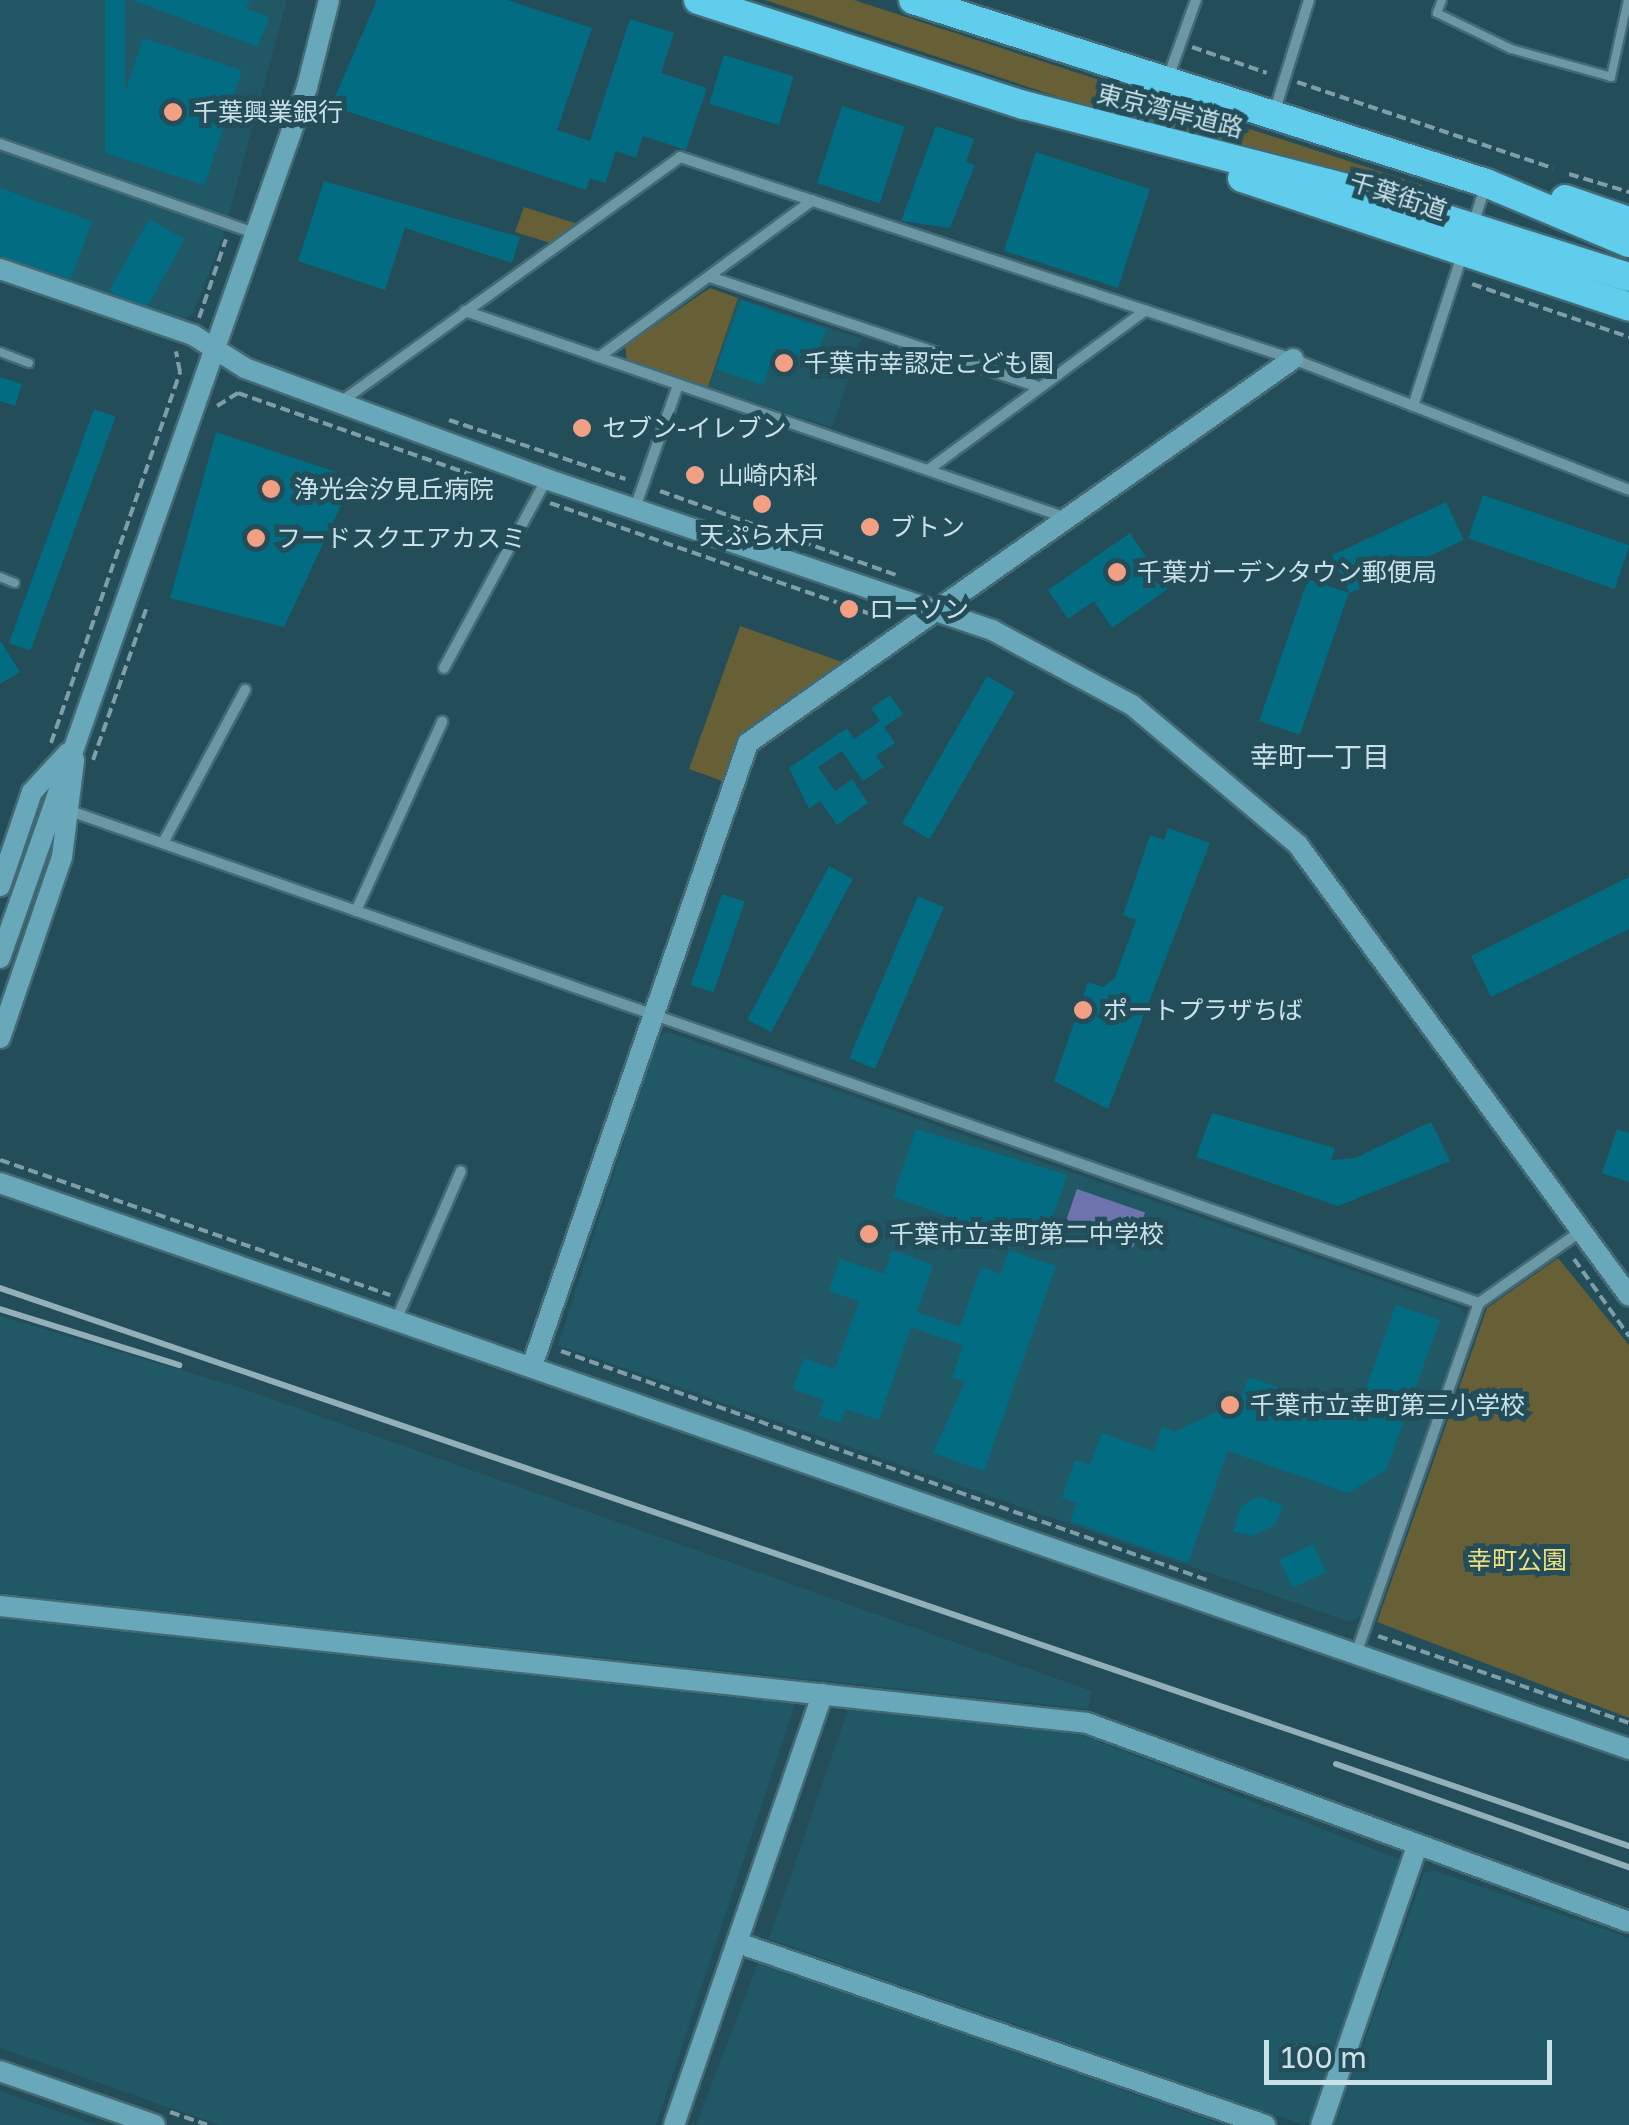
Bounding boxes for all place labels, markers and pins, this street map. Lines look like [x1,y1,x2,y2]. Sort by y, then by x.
place label: 千葉興業銀行 [193,97,343,127]
marker: 千葉興業銀行 [162,101,184,123]
place label: 千葉市幸認定こども園 [804,348,1054,378]
marker: 千葉市幸認定こども園 [773,352,795,374]
place label: セブン-イレブン [602,413,786,443]
marker: セブン-イレブン [571,417,593,439]
place label: 山崎内科 [718,460,818,490]
marker: 山崎内科 [682,462,708,488]
place label: 浄光会汐見丘病院 [294,474,494,504]
marker: 浄光会汐見丘病院 [258,476,284,502]
marker: 天ぷら木戸 [751,493,773,515]
place label: ブトン [890,512,965,542]
marker: ブトン [859,516,881,538]
place label: 天ぷら木戸 [700,520,824,550]
place label: フードスクエアカスミ [276,523,526,553]
marker: フードスクエアカスミ [245,527,267,549]
place label: 千葉ガーデンタウン郵便局 [1137,557,1437,587]
marker: 千葉ガーデンタウン郵便局 [1106,561,1128,583]
place label: ローソン [869,594,969,624]
marker: ローソン [838,598,860,620]
place label: ポートプラザちば [1103,995,1303,1025]
marker: ポートプラザちば [1072,999,1094,1021]
place label: 千葉市立幸町第二中学校 [889,1219,1164,1249]
marker: 千葉市立幸町第二中学校 [858,1223,880,1245]
place label: 千葉市立幸町第三小学校 [1250,1390,1525,1420]
marker: 千葉市立幸町第三小学校 [1219,1394,1241,1416]

